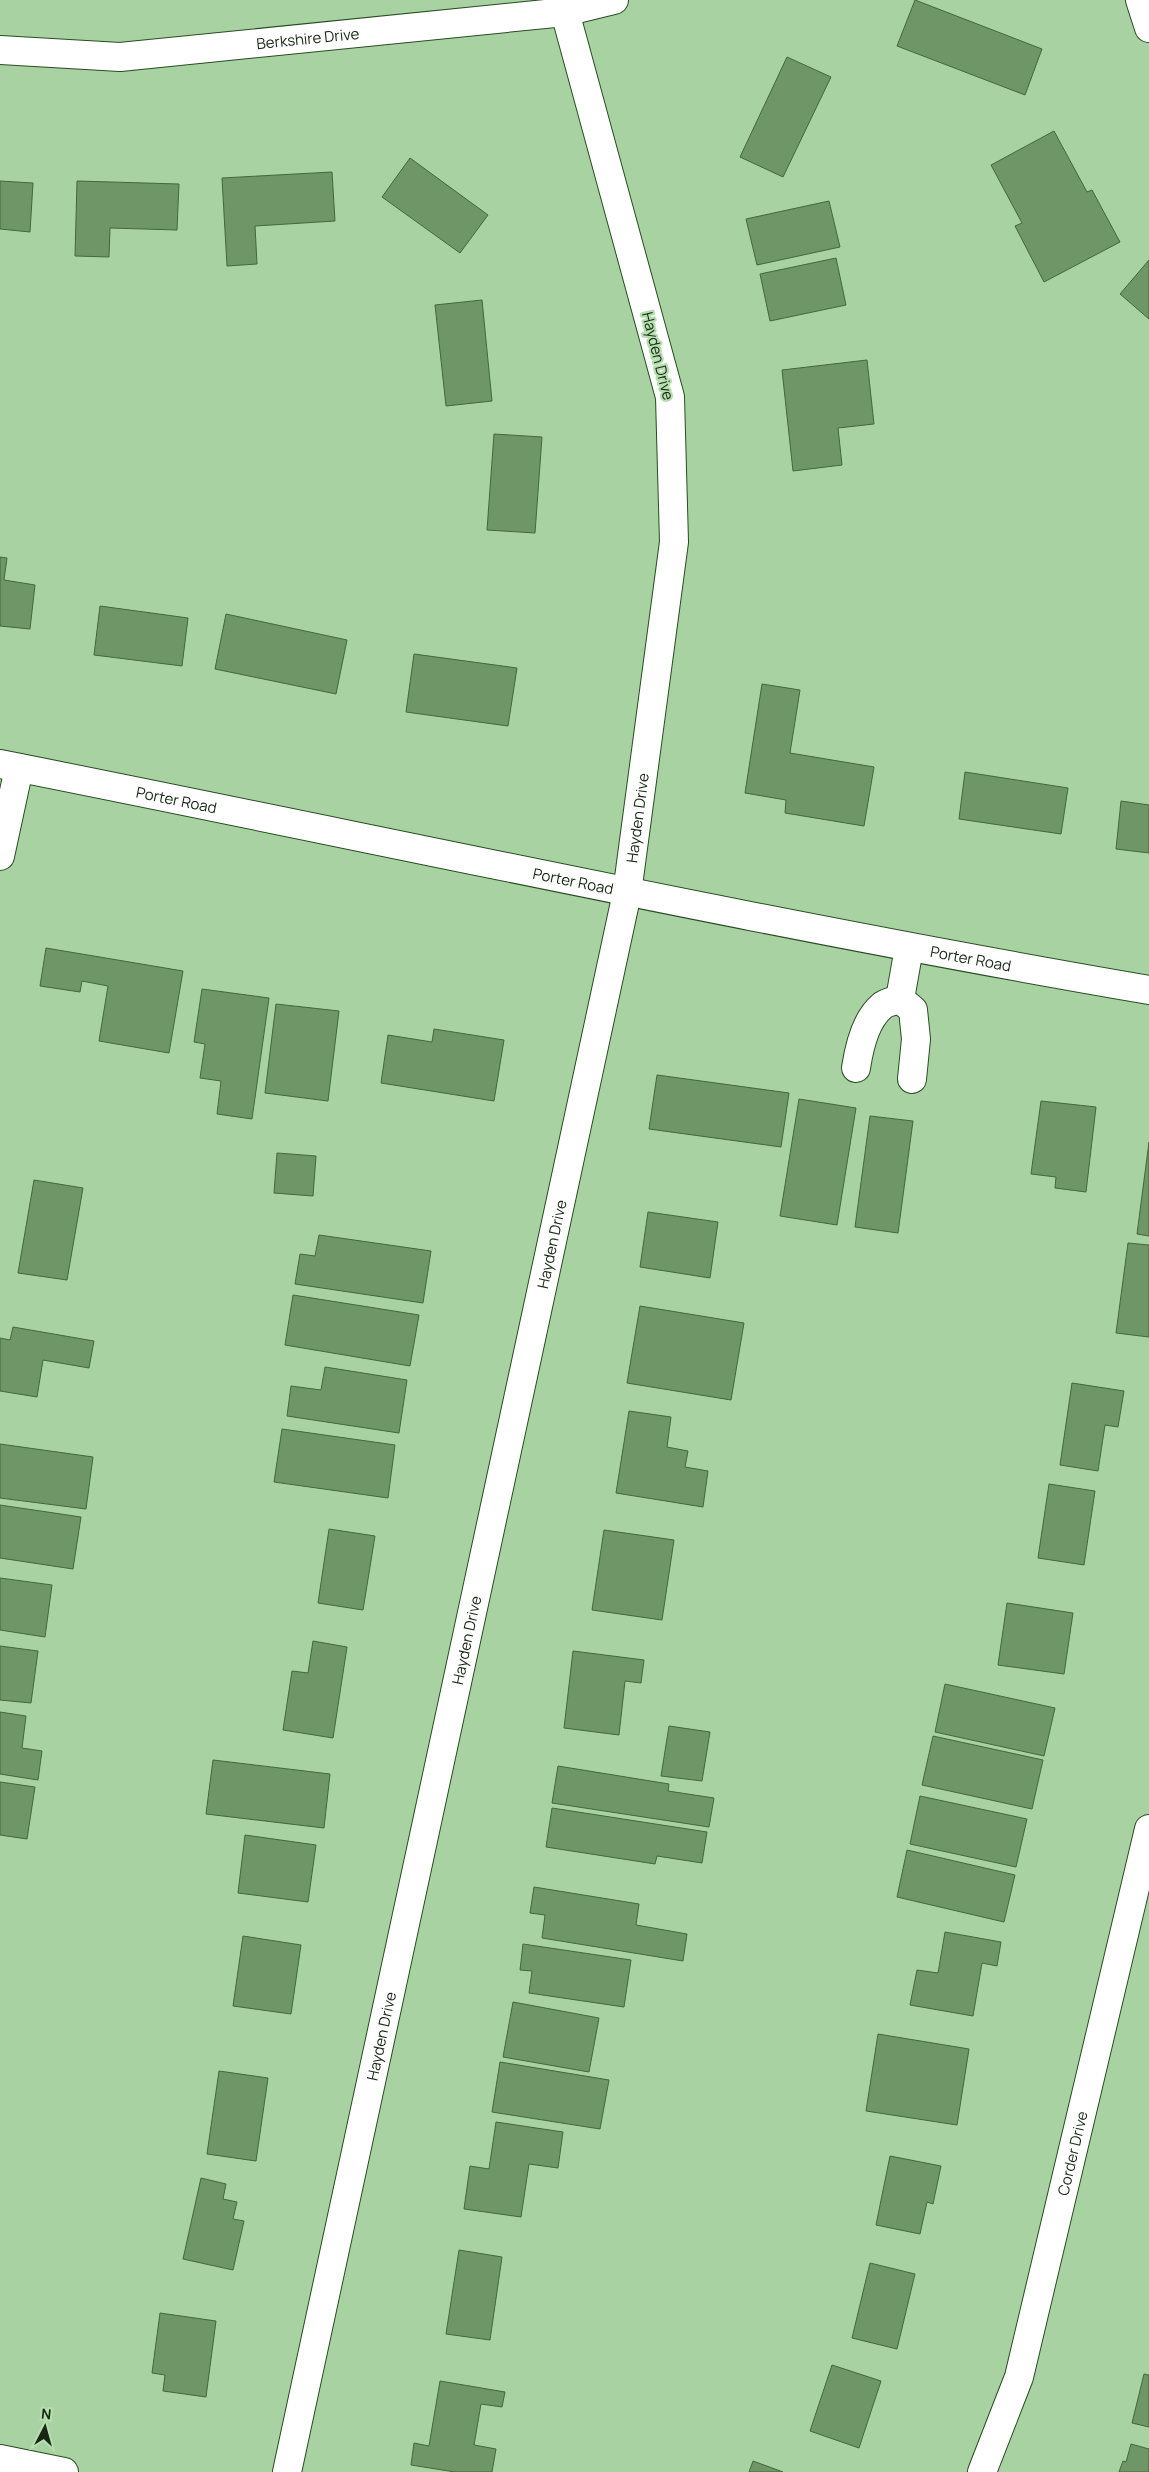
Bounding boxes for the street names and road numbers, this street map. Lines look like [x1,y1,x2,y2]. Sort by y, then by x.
street label: Berkshire Drive [255,22,360,54]
street label: Hayden Drive [637,310,679,403]
street label: Hayden Drive [621,772,653,864]
street label: Porter Road [134,781,219,818]
street label: Porter Road [531,862,615,899]
street label: Porter Road [929,940,1013,976]
street label: Hayden Drive [532,1198,571,1290]
street label: Hayden Drive [446,1594,486,1686]
street label: Hayden Drive [361,1989,401,2082]
street label: Corder Drive [1052,2109,1092,2197]

